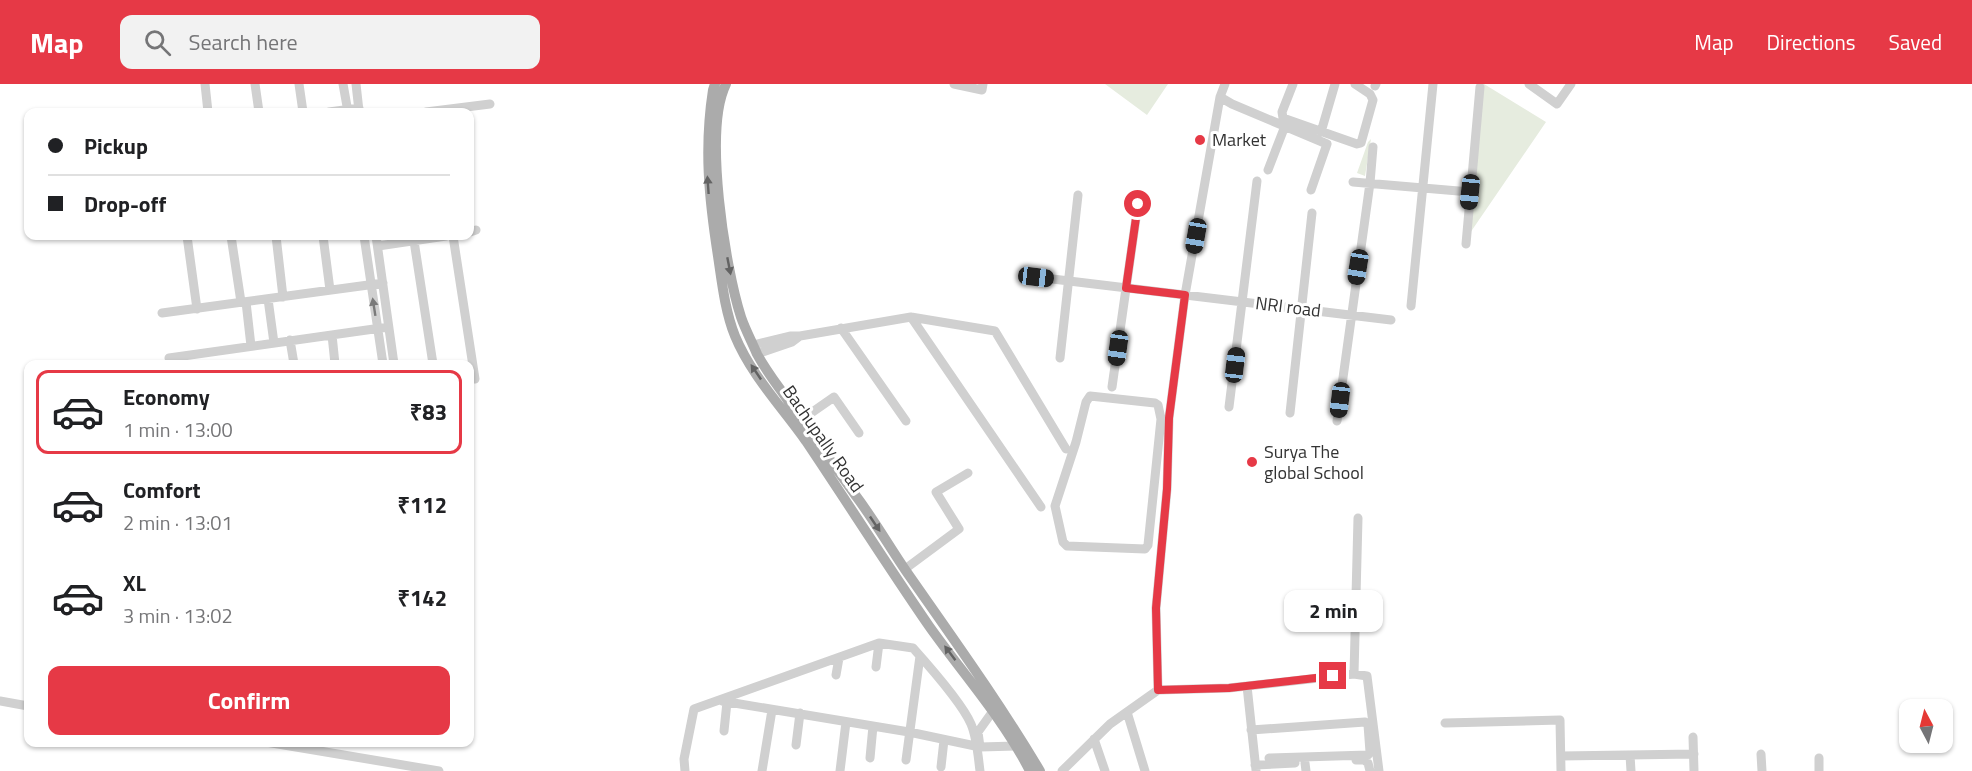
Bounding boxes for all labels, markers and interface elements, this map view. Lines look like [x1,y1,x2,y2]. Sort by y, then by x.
search box [120,15,540,69]
text: Map [30,21,84,64]
text: Search here [189,25,298,59]
icon: search [141,26,174,59]
text: Map [1694,26,1734,58]
text: Directions [1767,26,1856,58]
text: Saved [1889,26,1942,58]
place label: Market [1212,126,1267,153]
text: Pickup [84,129,148,163]
marker: Market [1193,133,1207,147]
car [1459,173,1481,211]
one-way arrow [704,176,713,195]
text: Drop-off [84,187,166,221]
route start [1124,190,1151,217]
car [1184,217,1208,255]
car [1346,248,1370,286]
one-way arrow [725,257,734,276]
car [1017,266,1055,288]
street label: NRI road [1254,289,1322,324]
one-way arrow [369,297,378,316]
car [1107,329,1129,367]
car [1224,346,1246,384]
one-way arrow [751,364,762,380]
text: Economy [123,380,210,414]
street label: Bachupally Road [776,380,870,498]
car [1329,381,1351,419]
icon: car [51,385,105,439]
text: ₹83 [410,395,447,429]
text: 1 min · 13:00 [123,414,233,445]
place label: Surya The global School [1264,438,1364,486]
marker: Surya The global School [1245,455,1259,469]
text: Comfort [123,473,201,507]
icon: car [51,478,105,532]
text: ₹112 [397,488,447,522]
text: 2 min · 13:01 [123,507,233,538]
one-way arrow [870,516,881,533]
text: XL [123,566,146,600]
icon: car [51,571,105,625]
text: ₹142 [397,581,447,615]
callout: 2 min [1284,589,1382,631]
text: 2 min [1309,595,1358,626]
text: 3 min · 13:02 [123,600,233,631]
one-way arrow [944,646,956,662]
route end [1319,662,1346,689]
button: Confirm [48,666,450,735]
north arrow [1899,699,1953,753]
map controls [1899,699,1953,753]

